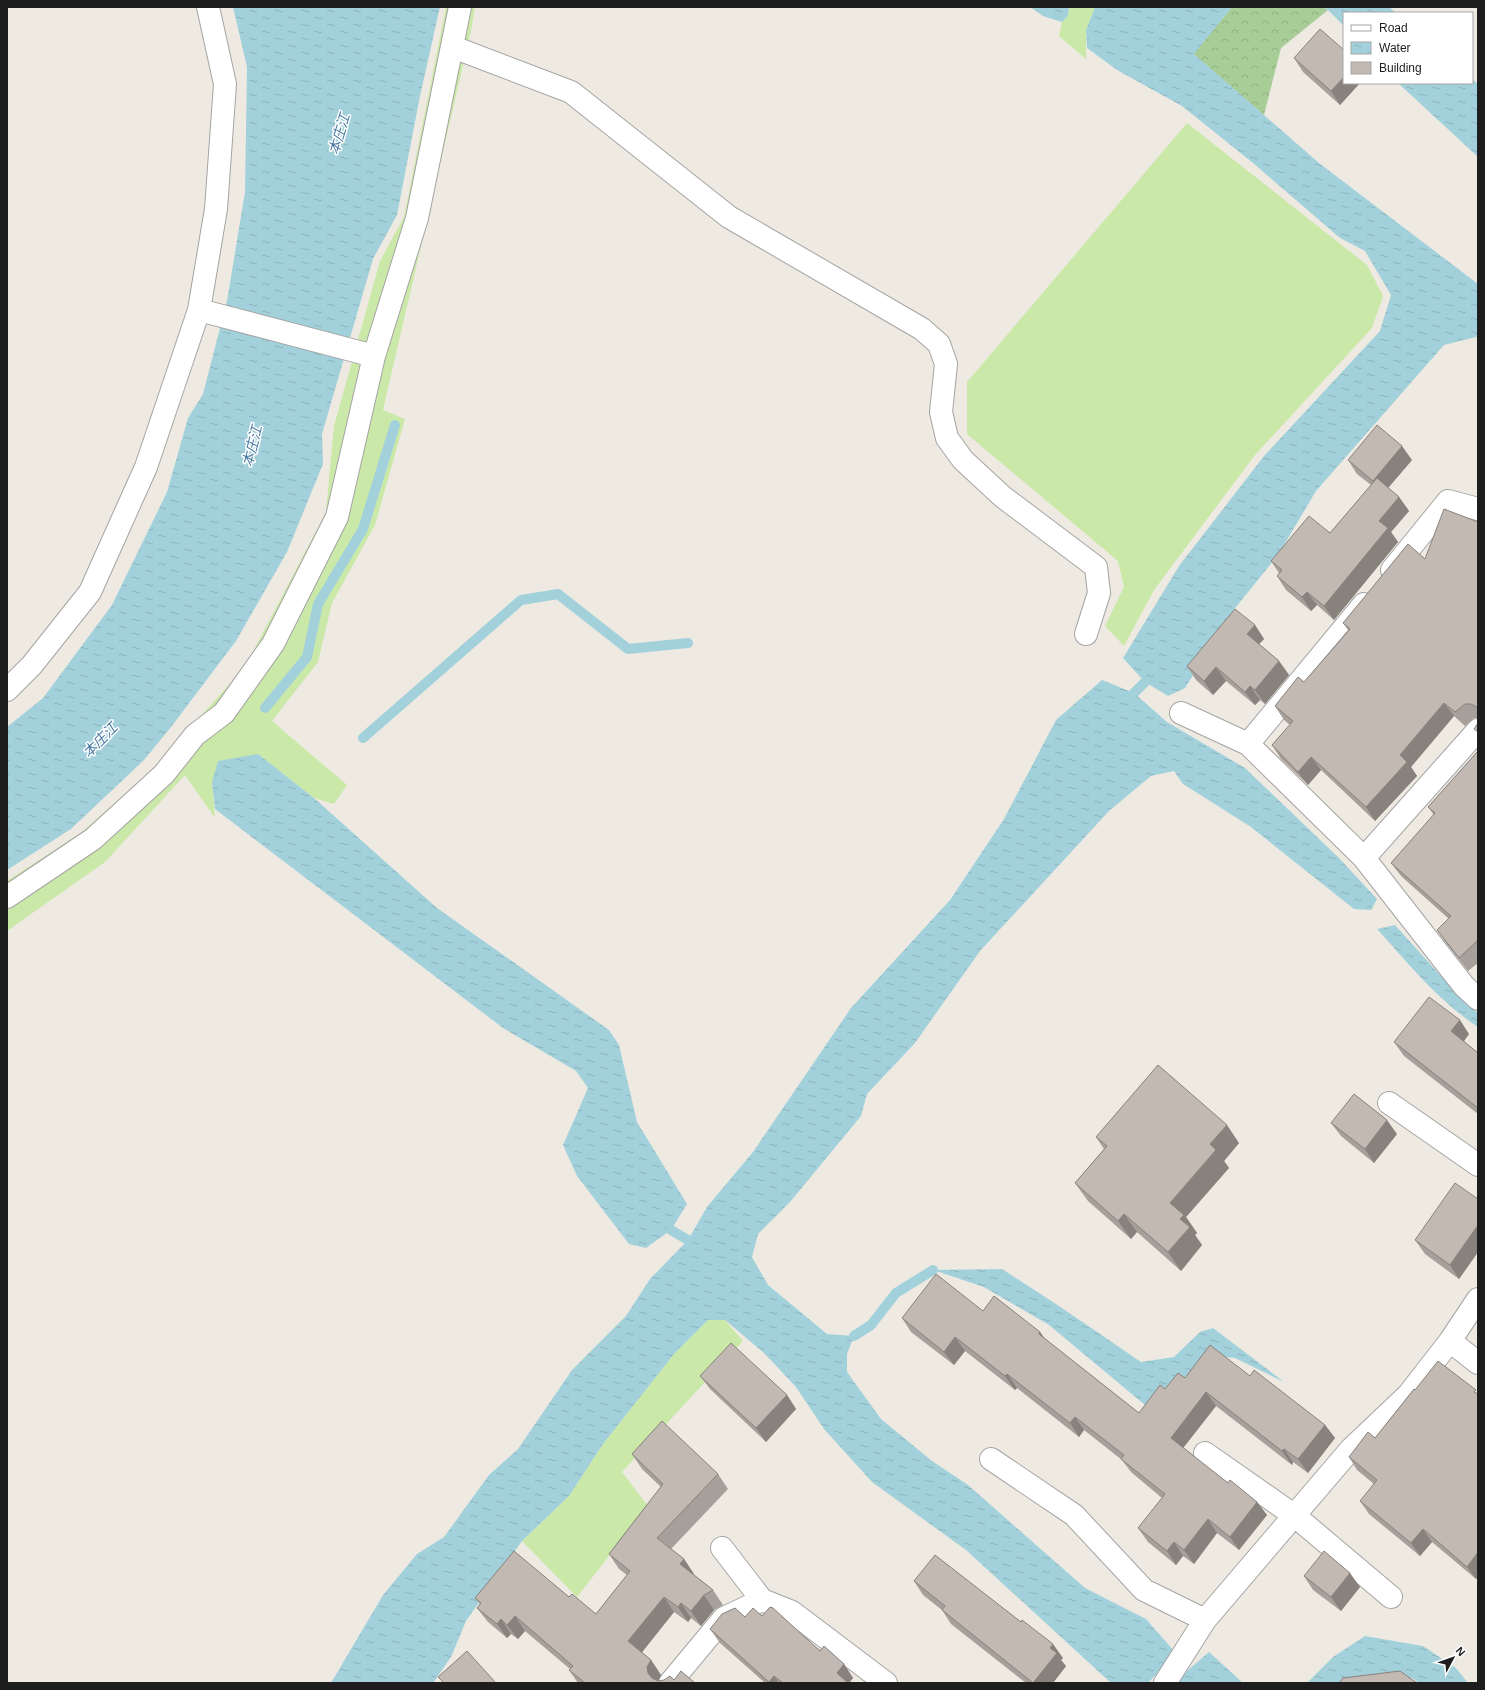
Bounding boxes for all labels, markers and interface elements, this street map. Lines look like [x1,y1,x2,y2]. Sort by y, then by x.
legend [1343,12,1473,84]
text: Road [1379,21,1408,35]
text: Water [1379,41,1411,55]
text: Building [1379,61,1422,75]
water label: 本庄江 [325,110,353,156]
water label: 本庄江 [239,422,265,468]
water label: 本庄江 [79,718,122,761]
north arrow [1433,1638,1473,1678]
text: N [1453,1645,1468,1658]

